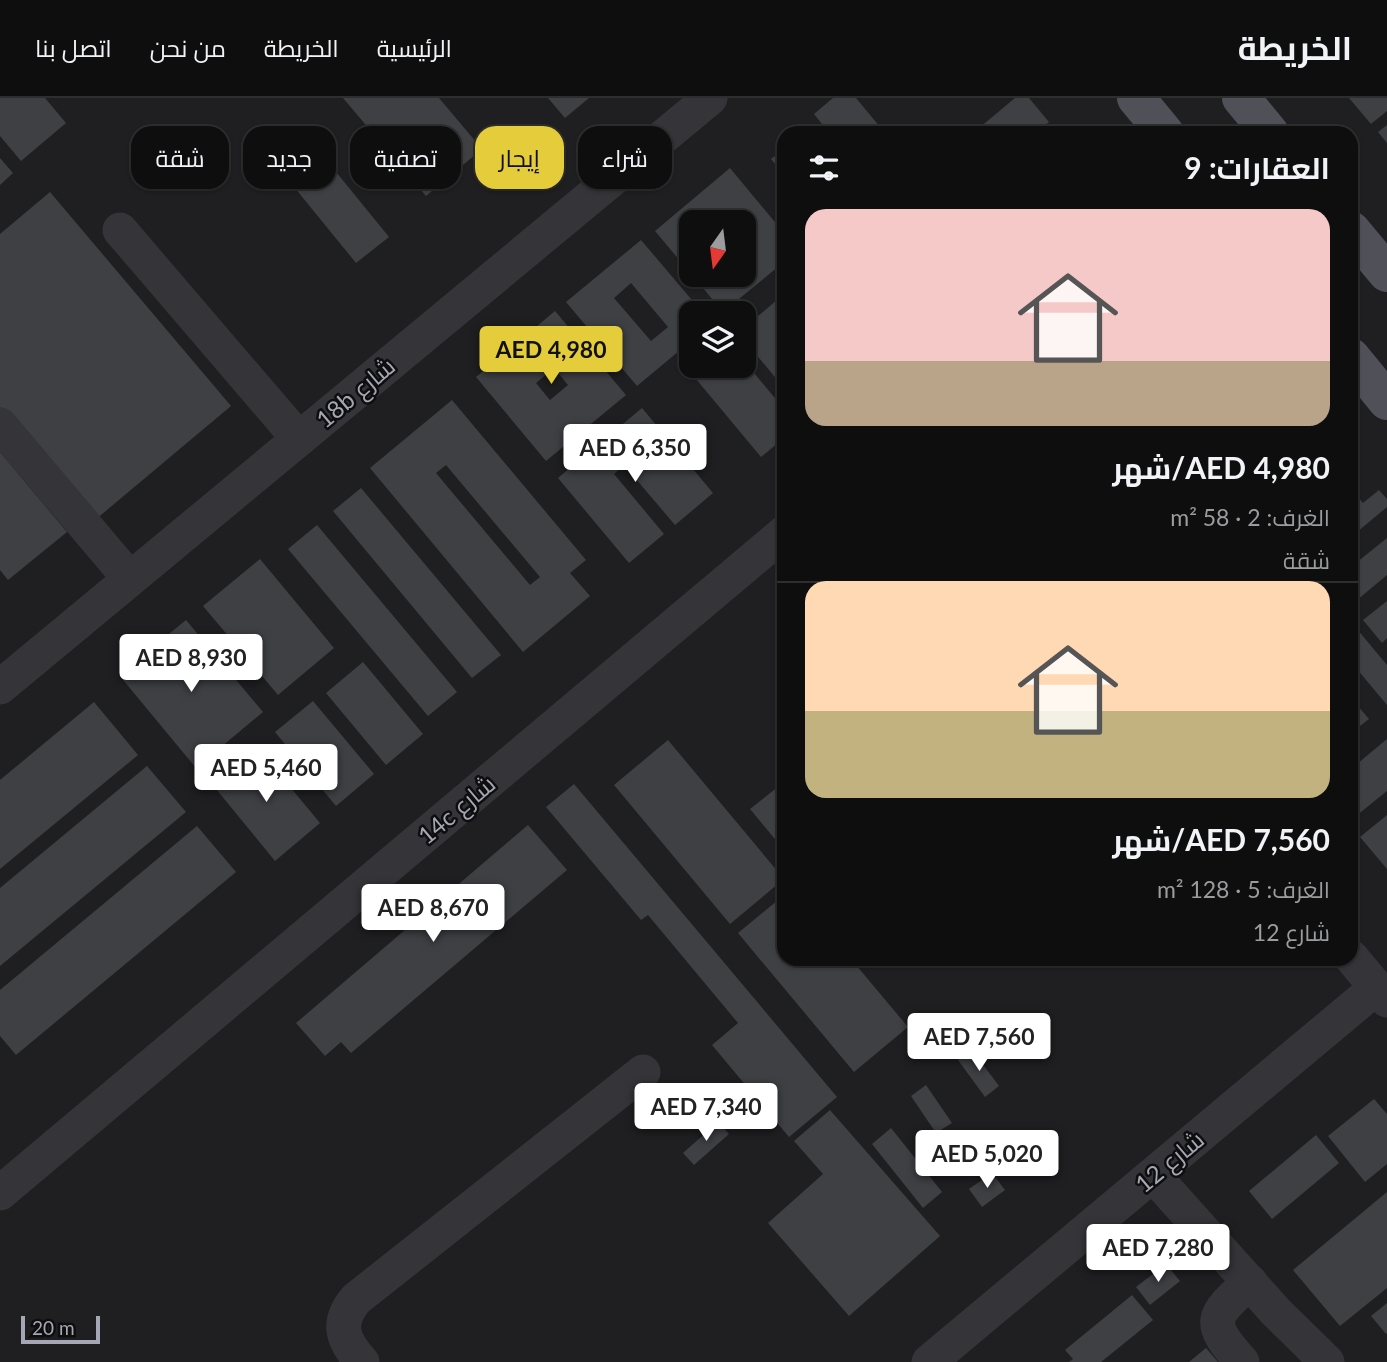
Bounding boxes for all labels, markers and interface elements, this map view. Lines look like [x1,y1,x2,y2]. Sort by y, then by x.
text: الخريطة [1238,27,1352,67]
text: اتصل بنا [35,33,112,62]
text: من نحن [150,33,226,62]
text: الخريطة [264,33,339,62]
text: الرئيسية [377,33,452,62]
chip: شقة [131,126,229,189]
chip: جديد [243,126,336,189]
chip: تصفية [350,126,461,189]
chip: إيجار [475,126,564,189]
chip: شراء [578,126,672,189]
icon: filters [805,149,843,187]
text: العقارات: 9 [1184,149,1330,185]
north arrow [679,210,756,287]
map controls [679,210,756,378]
icon: home [1005,255,1131,381]
button: layers [679,301,756,378]
pin: AED 4,980 [471,327,631,386]
text: AED 4,980 [495,335,607,363]
street label: 18b شارع [310,351,402,436]
pin: AED 6,350 [555,424,715,484]
text: AED 6,350 [579,433,691,461]
text: AED 4,980/شهر [1113,449,1330,485]
text: الغرف: 2 · 58 m² [1170,503,1330,531]
text: شقة [1283,546,1330,574]
icon: home [1005,627,1131,753]
pin: AED 8,930 [111,634,271,694]
text: AED 8,930 [135,643,247,671]
pin: AED 5,460 [186,744,346,804]
text: AED 5,460 [210,753,322,781]
street label: 14c شارع [411,768,502,852]
text: AED 7,560/شهر [1113,821,1330,857]
text: الغرف: 5 · 128 m² [1157,875,1330,903]
pin: AED 8,670 [353,884,513,944]
text: AED 8,670 [377,893,489,921]
text: شارع 12 [1253,918,1330,946]
pin: AED 7,560 [899,1014,1059,1073]
text: AED 7,560 [923,1022,1035,1050]
pin: AED 7,340 [626,1084,786,1143]
text: AED 7,340 [650,1092,762,1120]
street label: شارع 12 [1129,1124,1211,1200]
pin: AED 5,020 [907,1130,1067,1190]
text: AED 5,020 [931,1139,1043,1167]
pin: AED 7,280 [1078,1224,1238,1284]
text: AED 7,280 [1102,1233,1214,1261]
scale bar [21,1313,100,1345]
text: 20 m [32,1316,75,1339]

